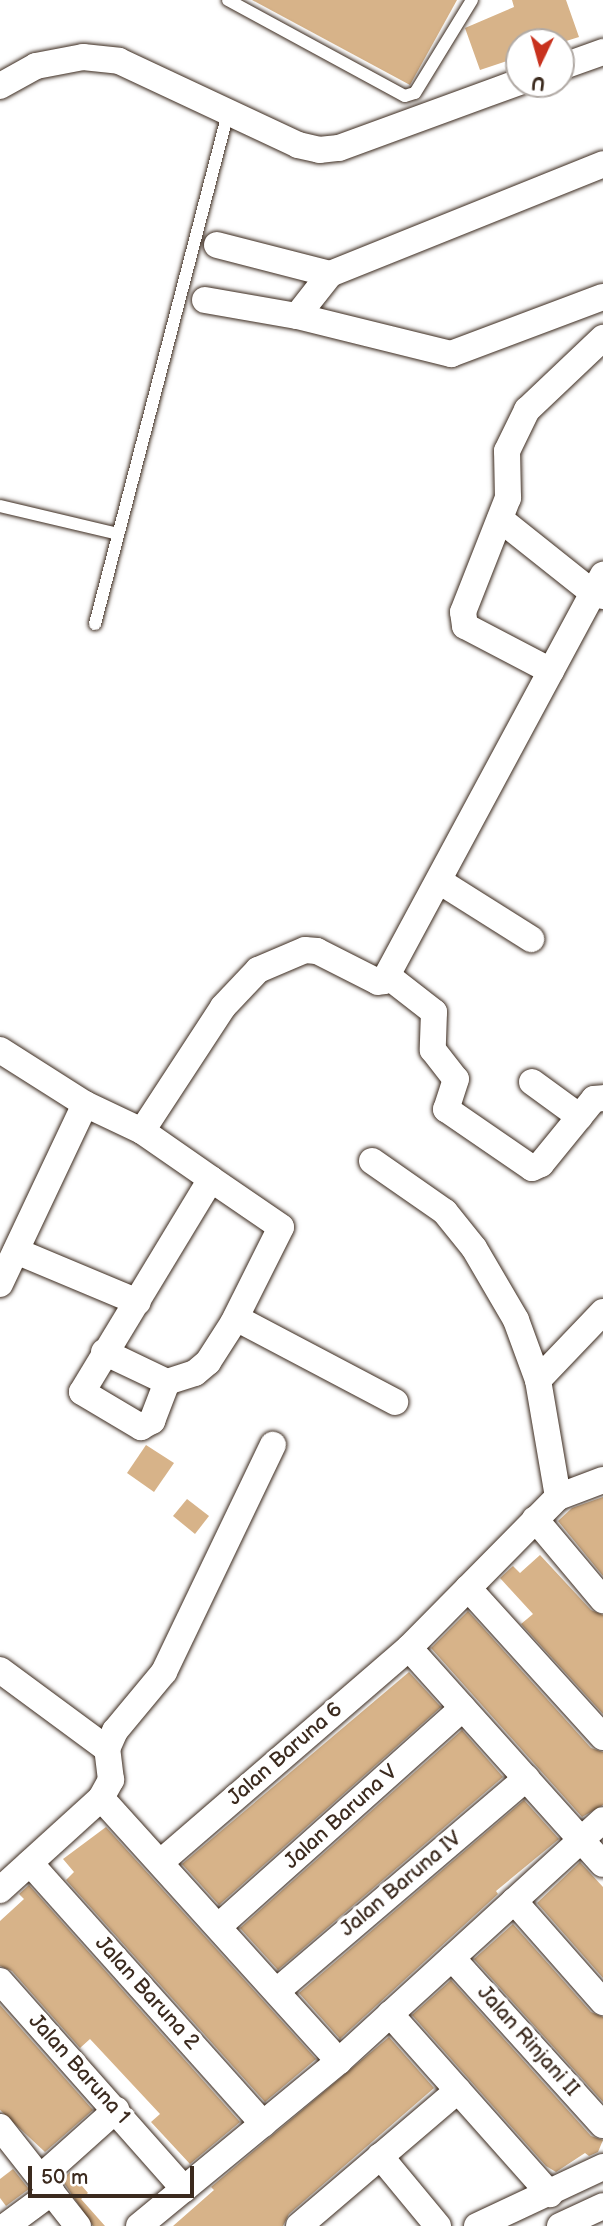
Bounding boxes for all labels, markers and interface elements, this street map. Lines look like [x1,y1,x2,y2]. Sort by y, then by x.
north arrow [505,28,575,98]
text: U [531,70,546,94]
street label: Jalan Baruna 6 [222,1697,348,1811]
street label: Jalan Baruna V [279,1759,403,1875]
street label: Jalan Baruna IV [335,1826,467,1942]
street label: Jalan Baruna 2 [90,1931,204,2055]
street label: Jalan Rinjani II [472,1980,584,2102]
street label: Jalan Baruna 1 [23,2009,135,2129]
scale bar [32,2152,198,2196]
text: 50 m [41,2165,88,2190]

